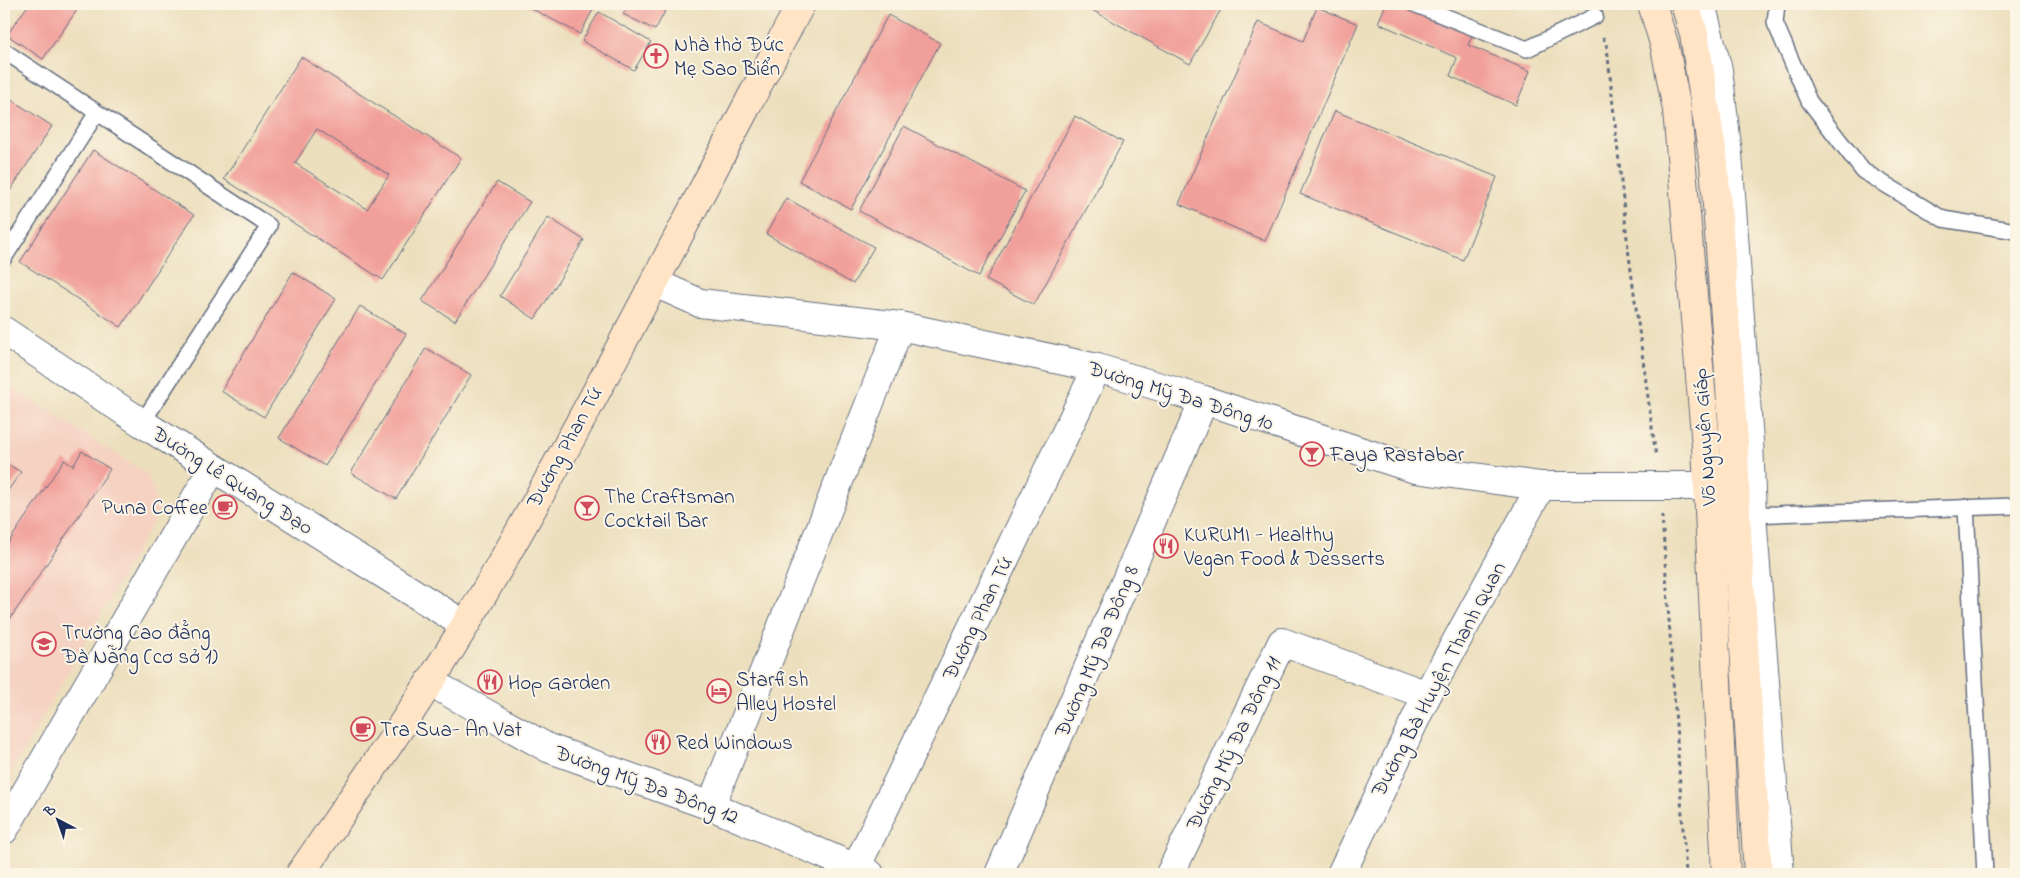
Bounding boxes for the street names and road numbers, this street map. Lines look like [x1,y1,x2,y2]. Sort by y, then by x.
street label: Đường Mỹ Đa Đông 10 [1083,354,1277,441]
street label: Võ Nguyên Giáp [1686,367,1728,508]
street label: Đường Phan Tứ [520,382,613,516]
street label: Đường Lê Quang Đạo [144,419,319,545]
street label: Đường Phan Tứ [936,552,1023,687]
street label: Đường Bà Huyện Thanh Quan [1364,557,1516,805]
street label: Đường Mỹ Đa Đông 8 [1048,561,1150,744]
street label: Đường Mỹ Đa Đông 11 [1179,652,1292,838]
street label: Đường Mỹ Đa Đông 12 [549,738,742,835]

